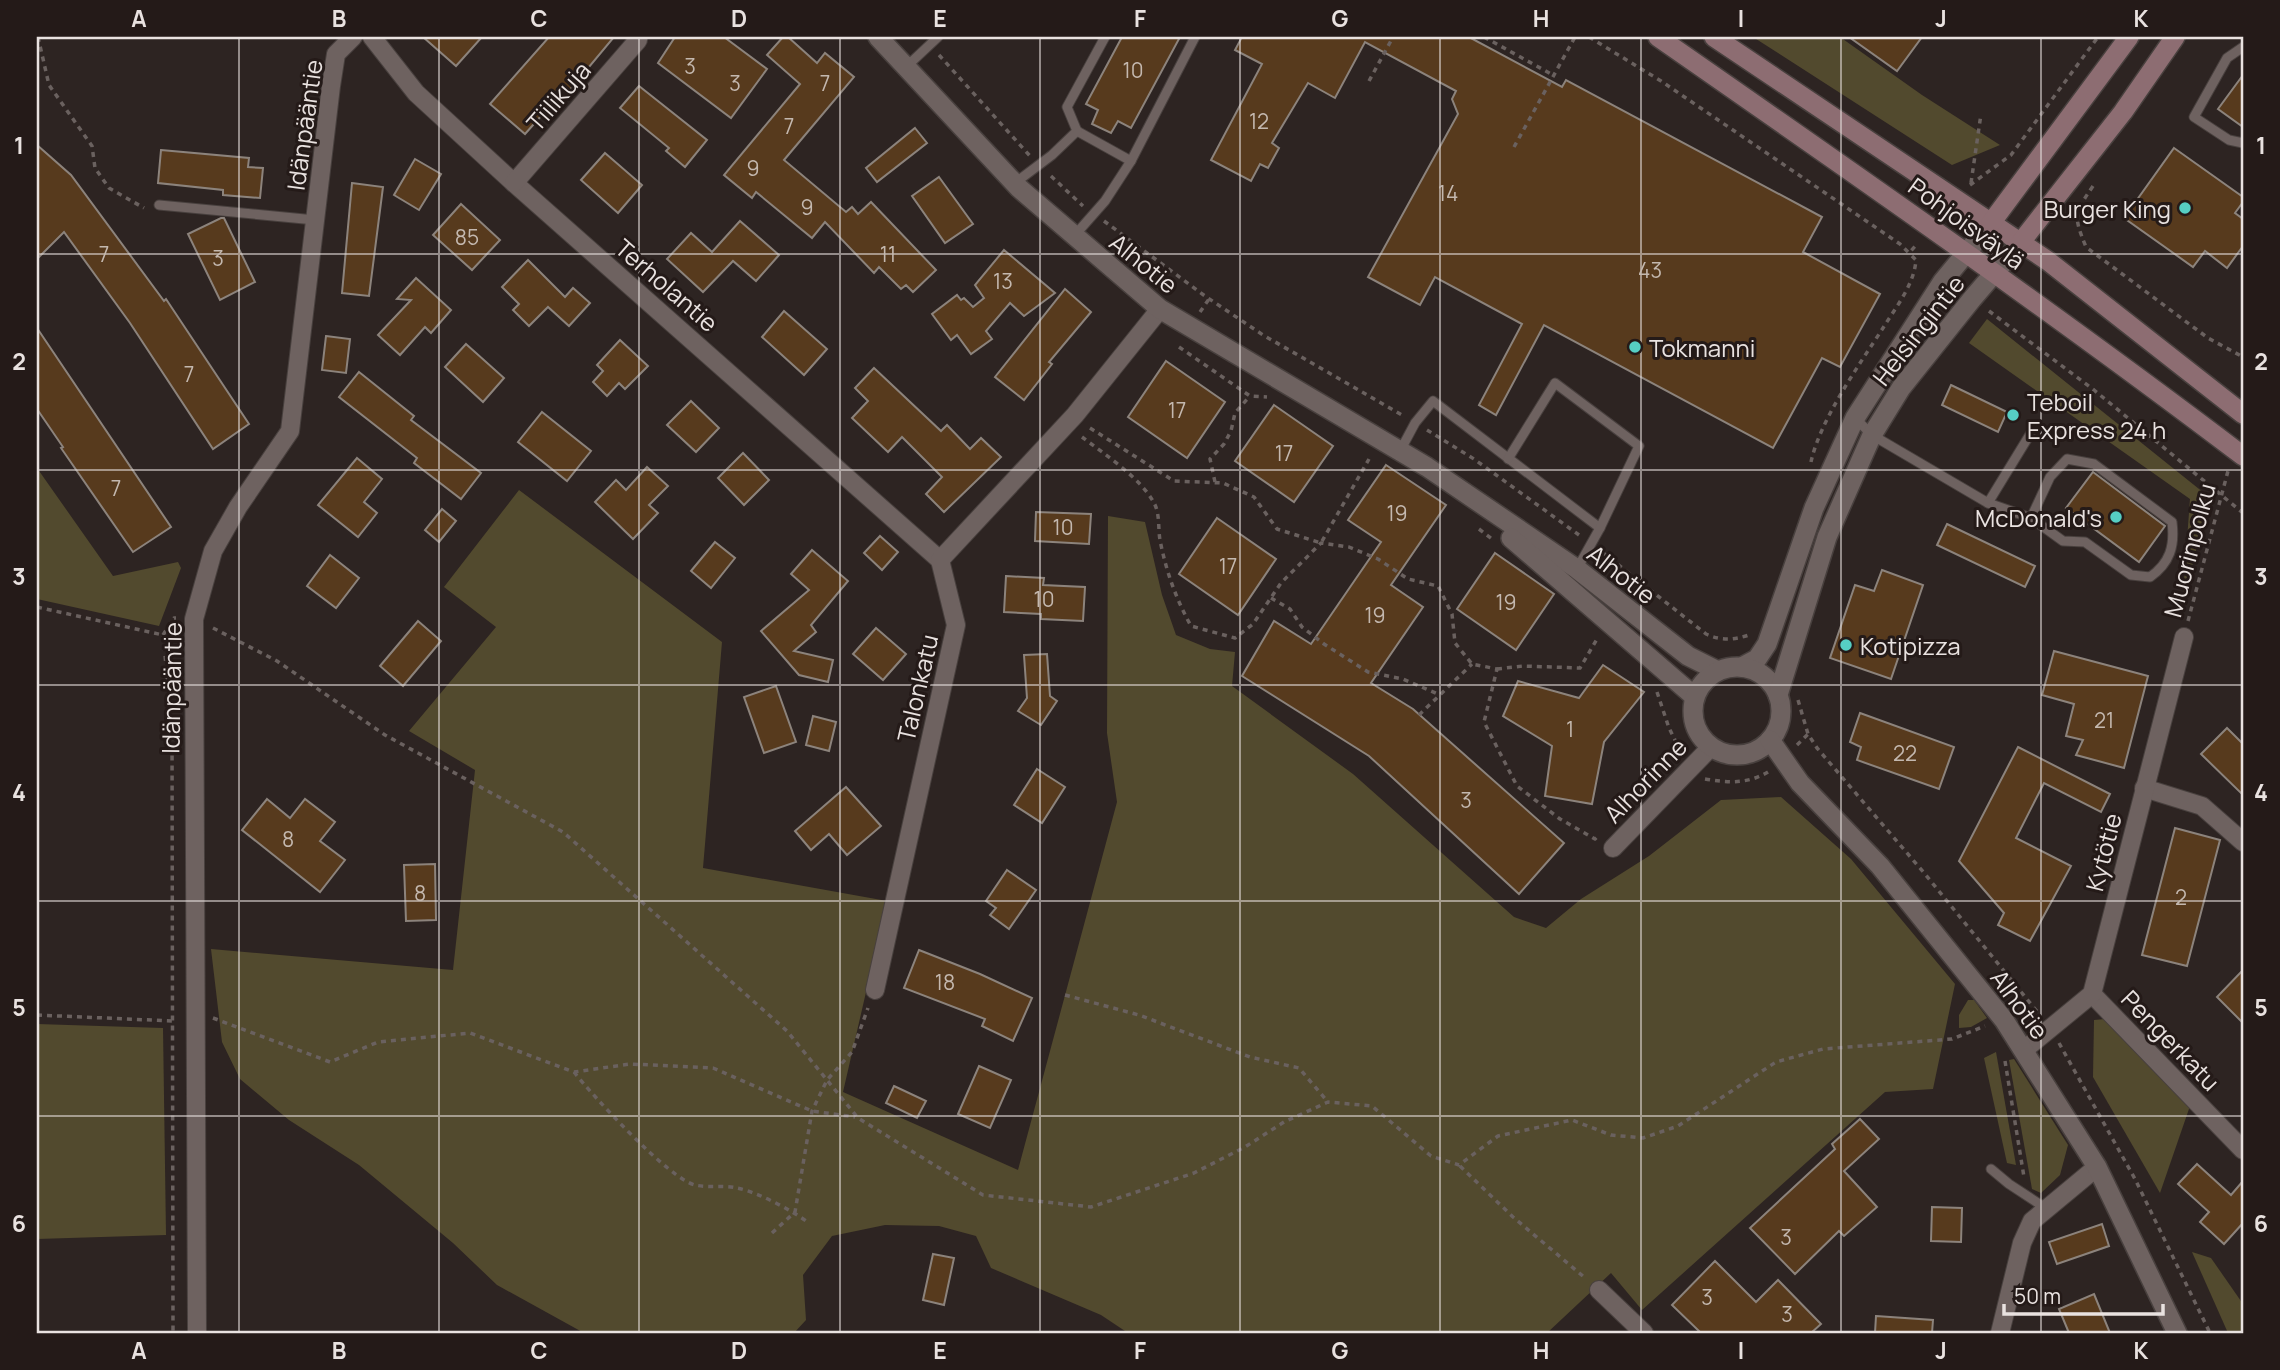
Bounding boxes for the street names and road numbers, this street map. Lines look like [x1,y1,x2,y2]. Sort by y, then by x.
street label: Tiilikuja [519,54,597,138]
street label: Idänpääntie [278,57,330,193]
street label: Pohjoisväylä [1902,170,2032,276]
street label: Alhotie [1103,225,1185,301]
street label: Terholantie [609,231,725,339]
street label: Helsingintie [1864,268,1972,392]
street label: Muorinpolku [2155,479,2223,621]
street label: Alhotie [1581,537,1663,611]
street label: Idänpääntie [153,622,189,754]
street label: Talonkatu [889,631,945,745]
street label: Alhorinne [1596,730,1694,830]
street label: Kytötie [2077,810,2129,894]
street label: Alhotie [1984,963,2056,1045]
street label: Pengerkatu [2115,982,2227,1098]

